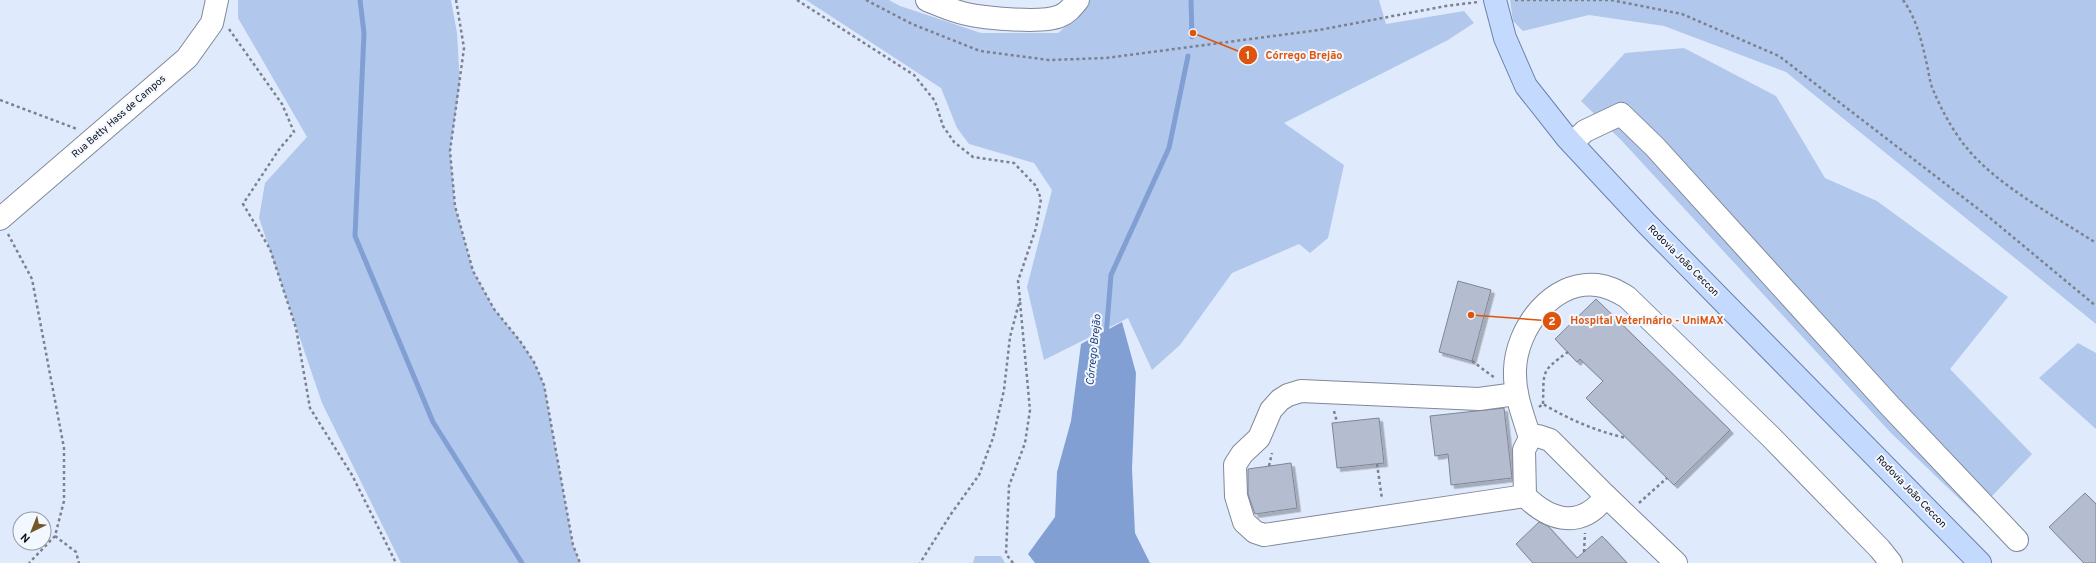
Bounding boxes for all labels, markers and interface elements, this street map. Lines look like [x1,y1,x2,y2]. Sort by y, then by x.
callout: Córrego Brejão [1238,44,1351,67]
text: 1 [1246,48,1250,64]
text: Córrego Brejão [1266,49,1343,63]
street label: Rua Betty Hass de Campos [69,72,169,161]
street label: Rodovia João Ceccon [1644,222,1722,300]
callout: Hospital Veterinário - UniMAX [1542,309,1732,332]
water label: Córrego Brejão [1083,314,1105,386]
text: 2 [1548,314,1556,330]
text: Hospital Veterinário - UniMAX [1570,314,1724,328]
street label: Rodovia João Ceccon [1873,453,1949,531]
north arrow [12,511,52,551]
text: N [18,530,34,545]

